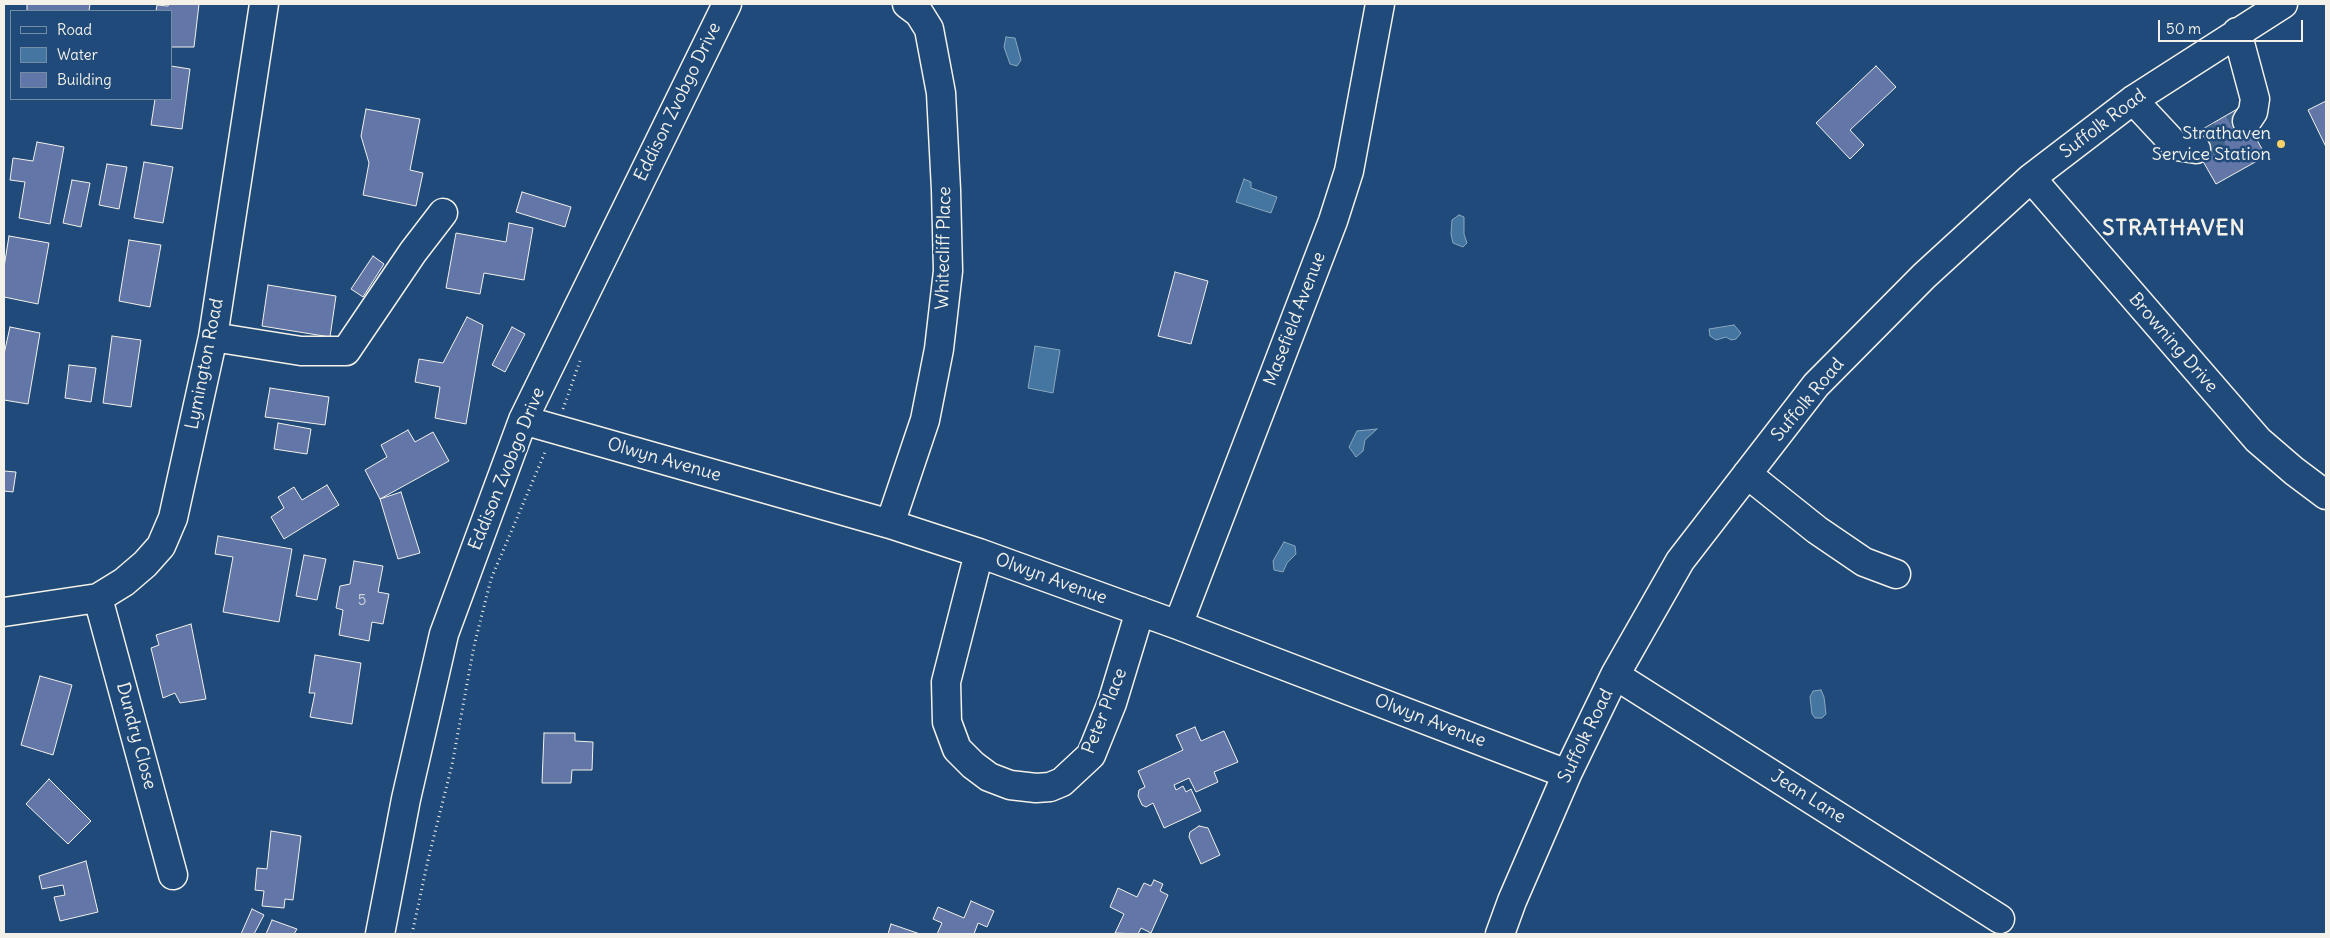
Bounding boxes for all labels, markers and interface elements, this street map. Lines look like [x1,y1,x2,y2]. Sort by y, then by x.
legend [10,10,172,100]
scale bar [2160,10,2305,42]
street label: Eddison Zvobgo Drive [630,19,726,185]
text: 50 m [2166,19,2201,38]
text: Road [57,20,92,39]
text: Water [57,45,98,64]
text: Building [57,70,112,89]
street label: Suffolk Road [2056,85,2150,163]
place label: Strathaven Service Station [2152,123,2271,166]
marker: Strathaven Service Station [2275,138,2287,150]
street label: Whitecliff Place [932,186,956,310]
district label: STRATHAVEN [2101,216,2247,242]
street label: Masefield Avenue [1260,249,1330,389]
street label: Browning Drive [2124,289,2222,397]
street label: Lymington Road [182,297,228,431]
street label: Suffolk Road [1767,354,1849,446]
street label: Eddison Zvobgo Drive [464,384,550,554]
street label: Olwyn Avenue [605,433,723,487]
street label: Olwyn Avenue [992,549,1110,609]
house number: 5 [358,592,366,610]
street label: Peter Place [1078,665,1132,757]
street label: Dundry Close [111,680,161,792]
street label: Suffolk Road [1554,685,1618,787]
street label: Olwyn Avenue [1371,690,1489,752]
street label: Jean Lane [1767,766,1849,828]

